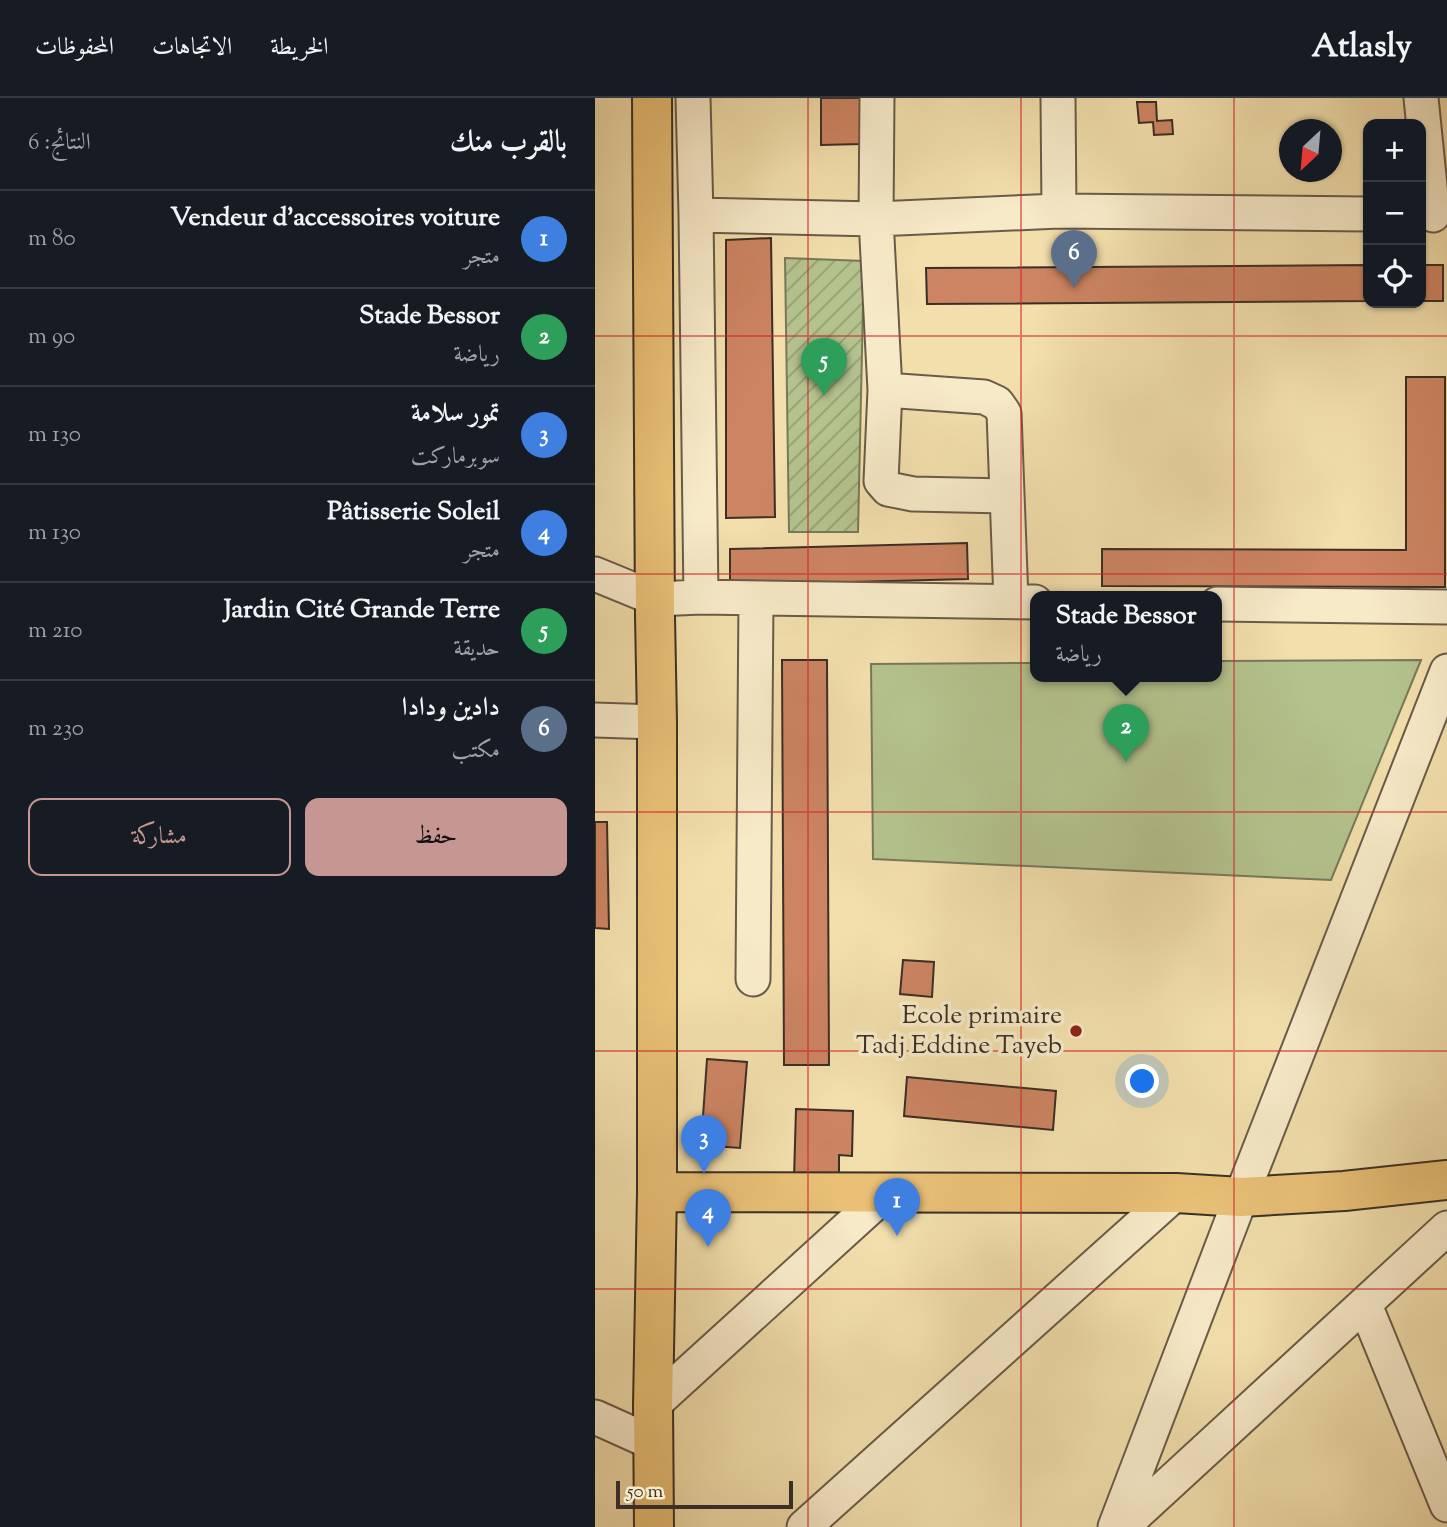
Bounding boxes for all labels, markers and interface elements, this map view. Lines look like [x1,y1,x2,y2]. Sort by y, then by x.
text: Atlasly [1312,24,1412,72]
text: المحفوظات [35,31,114,65]
text: الاتجاهات [152,31,232,65]
text: الخريطة [270,31,329,65]
north arrow [1279,119,1342,182]
map controls [1363,119,1426,308]
button: + [1363,119,1426,182]
text: بالقرب منك [450,122,567,165]
text: النتائج: 6 [28,127,91,160]
button: − [1363,182,1426,245]
text: Vendeur d'accessoires voiture [170,200,500,237]
text: 80 m [28,223,76,256]
text: 1 [540,223,548,256]
pin: 6 [1051,230,1097,288]
text: متجر [464,241,500,274]
button: locate [1363,245,1426,308]
text: Stade Bessor [359,298,500,335]
text: 90 m [28,321,75,354]
text: 2 [539,321,549,354]
pin: 5 [801,338,847,396]
text: رياضة [454,339,500,372]
text: تمور سلامة [411,396,500,433]
text: 130 m [28,419,81,452]
text: 3 [539,419,549,452]
text: سوبرماركت [411,441,500,474]
text: Pâtisserie Soleil [327,494,500,531]
text: 130 m [28,517,81,550]
text: 4 [538,517,550,550]
text: متجر [464,535,500,568]
popup [1030,591,1222,682]
text: Jardin Cité Grande Terre [224,592,500,629]
text: Stade Bessor [1056,598,1197,635]
text: 210 m [28,615,82,648]
text: 5 [540,615,548,648]
text: حديقة [453,633,500,666]
text: رياضة [1056,639,1102,672]
text: دادين ودادا [402,690,500,727]
pin: 2 [1103,704,1149,762]
text: 230 m [28,713,84,746]
text: 6 [538,713,550,746]
text: مكتب [452,735,500,768]
button: مشاركة [28,798,291,876]
button: حفظ [305,798,567,876]
place label: Ecole primaire Tadj Eddine Tayeb [856,998,1062,1065]
marker: Ecole primaire Tadj Eddine Tayeb [1068,1023,1084,1039]
your location [1125,1064,1159,1098]
pin: 3 [681,1115,727,1173]
pin: 1 [874,1178,920,1236]
pin: 4 [685,1189,731,1247]
scale bar [616,1478,793,1510]
text: 50 m [627,1479,663,1506]

